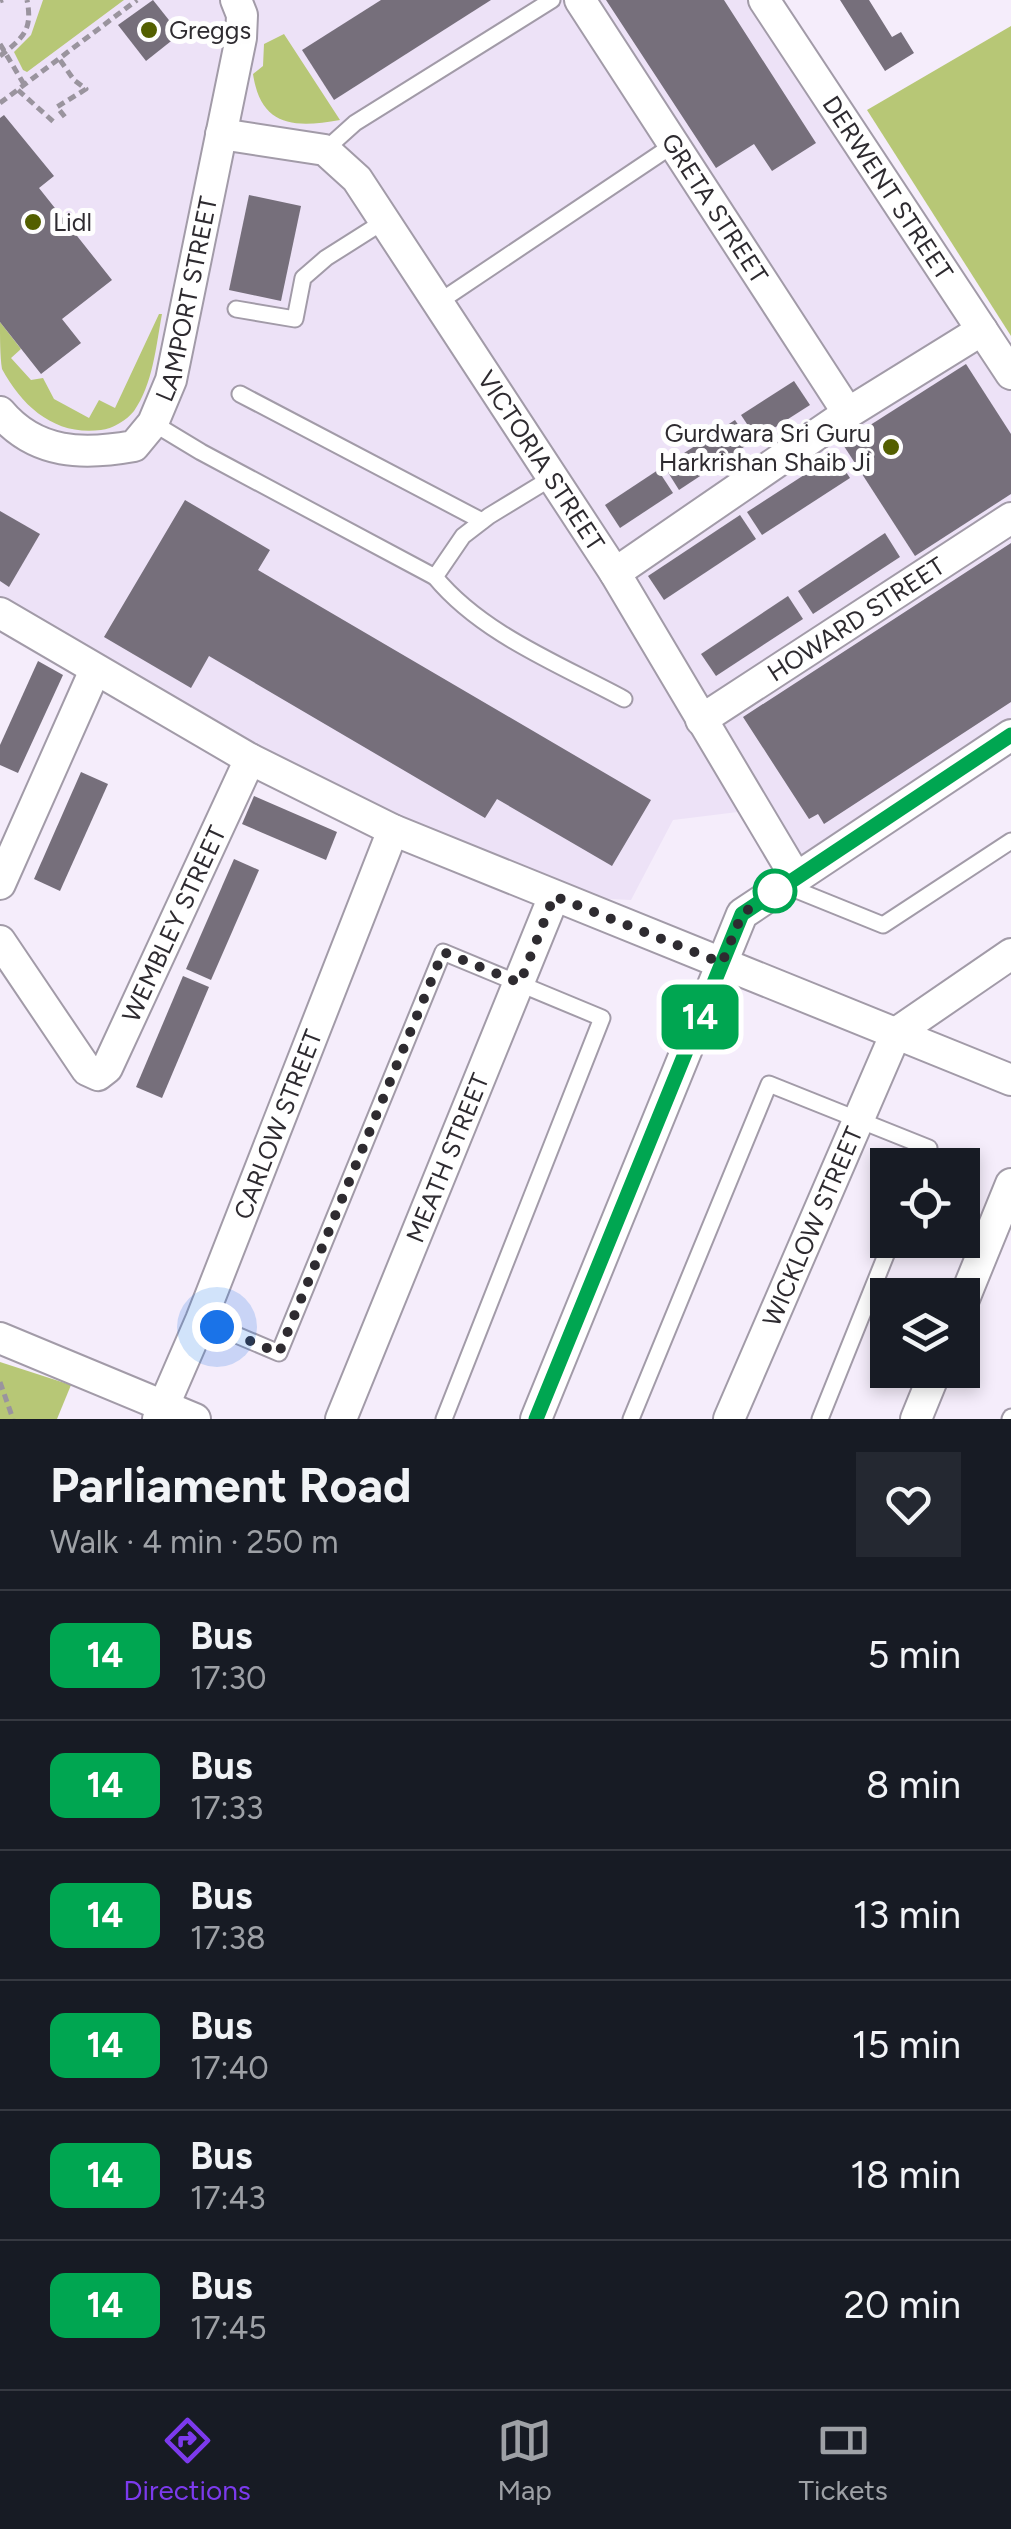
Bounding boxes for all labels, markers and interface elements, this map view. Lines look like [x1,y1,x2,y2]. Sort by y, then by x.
place label: Greggs [169,15,251,45]
marker: Greggs [138,19,160,41]
street label: DERWENT STREET [816,90,960,286]
street label: GRETA STREET [655,127,775,289]
street label: LAMPORT STREET [149,194,223,406]
place label: Lidl [53,207,92,237]
marker: Lidl [22,211,44,233]
street label: VICTORIA STREET [472,365,611,556]
place label: Gurdwara Sri Guru Harkrishan Shaib Ji [659,418,871,477]
marker: Gurdwara Sri Guru Harkrishan Shaib Ji [880,436,902,458]
street label: HOWARD STREET [762,550,950,688]
street label: WEMBLEY STREET [115,821,232,1027]
unlabelled marker [754,870,796,912]
line badge: 14 [655,984,745,1050]
text: 14 [682,996,718,1038]
street label: CARLOW STREET [227,1025,328,1223]
street label: MEATH STREET [400,1069,495,1247]
street label: WICKLOW STREET [756,1122,869,1331]
map controls [870,1148,980,1388]
button: locate [870,1148,980,1258]
button: layers [870,1278,980,1388]
your location [192,1302,242,1352]
button: heart [856,1452,961,1557]
text: Parliament Road [50,1456,412,1514]
text: Walk · 4 min · 250 m [50,1523,338,1561]
text: Bus [190,1613,253,1659]
text: 5 min [867,1632,961,1678]
text: 14 [87,1634,123,1676]
text: 17:30 [190,1659,266,1697]
text: Bus [190,1743,253,1789]
text: 8 min [866,1762,961,1808]
text: 14 [87,1764,123,1806]
text: 17:33 [190,1789,263,1827]
text: Bus [190,1873,253,1919]
text: 13 min [853,1892,961,1938]
text: 14 [87,1894,123,1936]
text: 17:38 [190,1919,266,1957]
text: Bus [190,2003,253,2049]
text: 15 min [852,2022,961,2068]
text: 14 [87,2024,123,2066]
text: 17:40 [190,2049,269,2087]
text: Bus [190,2133,253,2179]
text: 18 min [850,2152,961,2198]
text: 14 [87,2154,123,2196]
text: 17:43 [190,2179,266,2217]
text: Bus [190,2263,253,2309]
text: 20 min [844,2282,961,2328]
text: 14 [87,2284,123,2326]
text: 17:45 [190,2309,267,2347]
tab: Directions [123,2413,251,2507]
tab: Map [497,2413,552,2507]
tab: Tickets [799,2413,888,2507]

